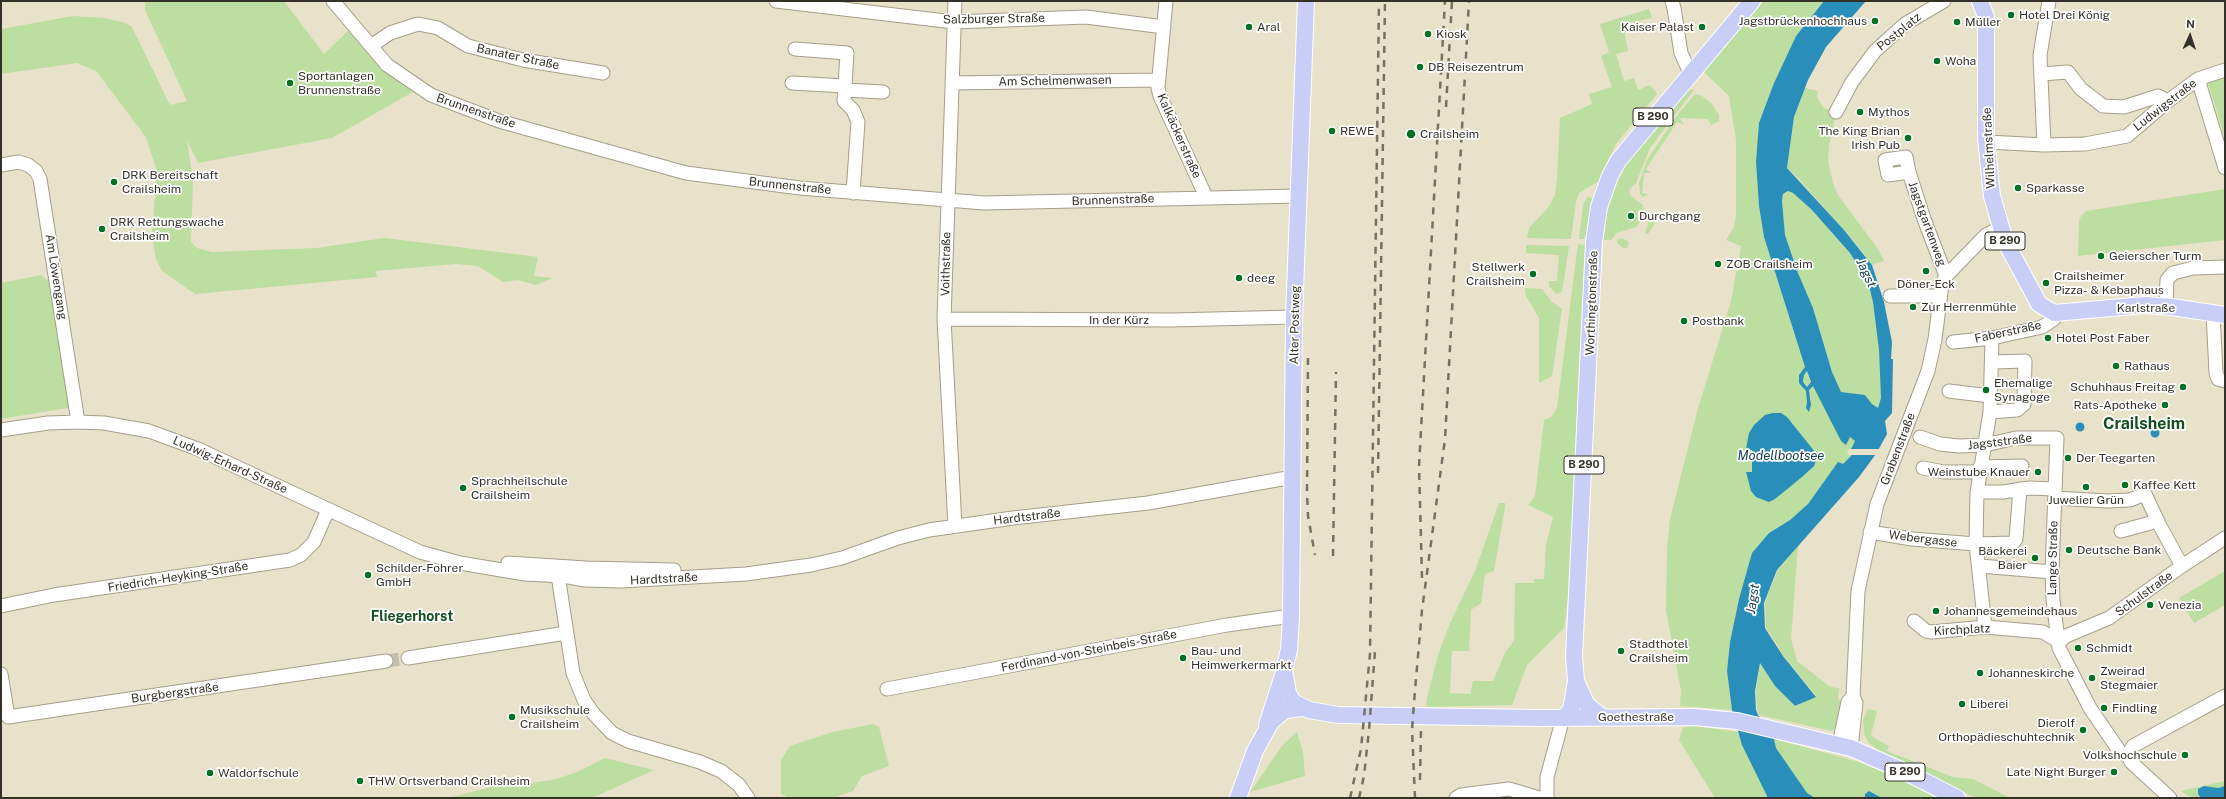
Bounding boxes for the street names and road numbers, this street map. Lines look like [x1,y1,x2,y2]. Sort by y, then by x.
street label: Postplatz [1874,10,1924,54]
street label: Salzburger Straße [943,11,1045,27]
street label: Banater Straße [475,41,561,73]
street label: Am Schelmenwasen [998,73,1112,89]
street label: Ludwigstraße [2131,76,2199,134]
street label: Brunnenstraße [434,91,518,131]
street label: Kalkäckerstraße [1154,91,1204,181]
street label: Wilhelmstraße [1980,107,1998,189]
road number: B 290 [1633,108,1673,126]
street label: Brunnenstraße [748,175,832,197]
street label: Jagstgartenweg [1905,180,1949,268]
street label: Brunnenstraße [1071,191,1155,209]
street label: Voithstraße [938,232,954,296]
road number: B 290 [1985,232,2025,250]
street label: Am Löwengang [42,233,70,321]
street label: Worthingtonstraße [1583,250,1601,356]
street label: Alter Postweg [1287,285,1303,365]
street label: Karlstraße [2117,301,2175,315]
street label: In der Kürz [1089,313,1149,327]
street label: Faberstraße [1973,318,2043,346]
street label: Grabenstraße [1878,411,1918,487]
street label: Jagststraße [1967,431,2033,453]
street label: Ludwig-Erhard-Straße [170,433,290,497]
road number: B 290 [1564,456,1604,474]
street label: Hardtstraße [992,506,1062,528]
street label: Lange Straße [2045,521,2061,595]
street label: Webergasse [1888,528,1958,550]
street label: Friedrich-Heyking-Straße [107,559,249,595]
street label: Schulstraße [2112,568,2176,620]
street label: Hardtstraße [630,570,698,588]
street label: Kirchplatz [1933,621,1991,639]
street label: Ferdinand-von-Steinbeis-Straße [1000,627,1178,675]
street label: Burgbergstraße [130,680,220,706]
street label: Goethestraße [1598,710,1674,724]
road number: B 290 [1885,763,1925,781]

